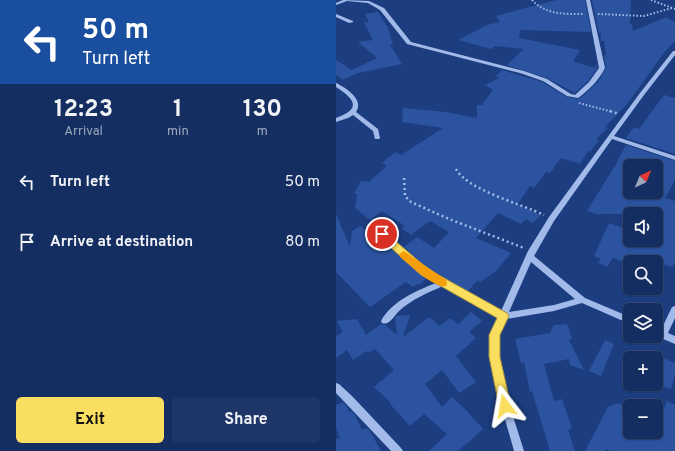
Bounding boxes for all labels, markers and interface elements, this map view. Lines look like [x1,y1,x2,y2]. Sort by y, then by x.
text: 50 m [82,13,149,49]
icon: left [16,16,68,68]
text: Turn left [82,48,150,71]
text: 12:23 [54,95,113,125]
text: 1 [173,95,183,125]
text: 130 [243,95,282,125]
text: Arrival [64,124,103,140]
text: min [167,124,189,140]
text: m [257,124,268,140]
north arrow [623,159,663,199]
map controls [623,159,663,439]
icon: left [16,171,38,193]
text: Turn left [50,173,110,192]
text: 50 m [285,173,320,192]
button: sound [623,207,663,247]
pin [365,217,399,251]
icon: arrive [371,223,393,245]
icon: arrive [16,231,38,253]
text: Arrive at destination [50,233,193,252]
text: 80 m [285,233,320,252]
button: search [623,255,663,295]
button: layers [623,303,663,343]
button: + [623,351,663,391]
position arrow [484,385,526,427]
button: Exit [16,397,164,443]
button: Share [172,397,320,443]
button: − [623,399,663,439]

